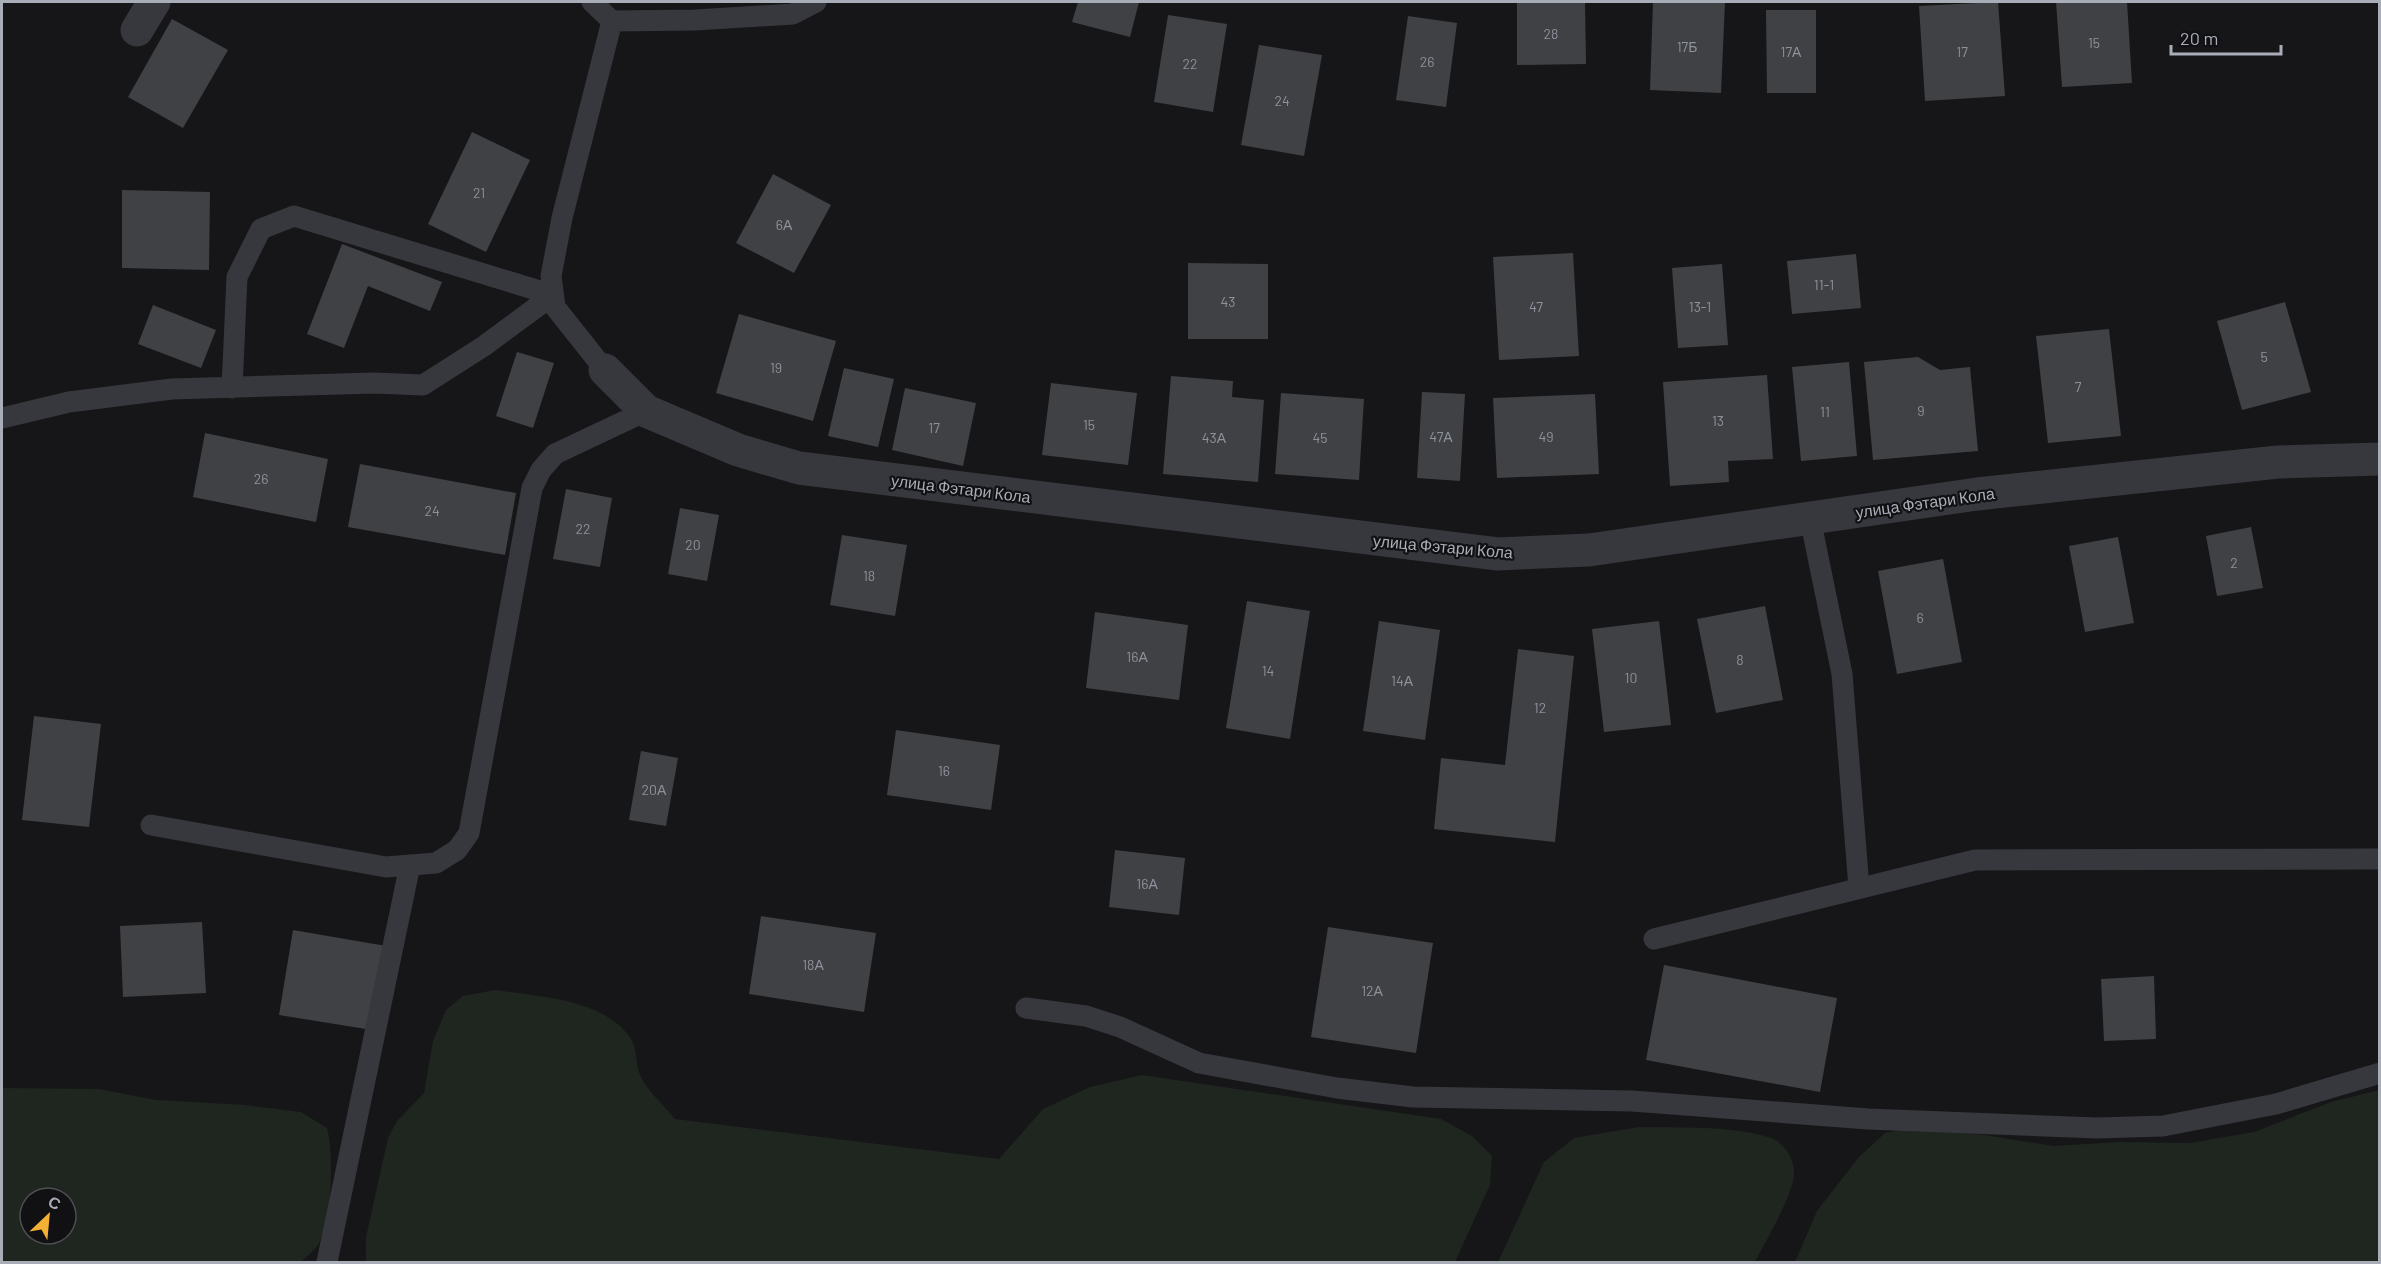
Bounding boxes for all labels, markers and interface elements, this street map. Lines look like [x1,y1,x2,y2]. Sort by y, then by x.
scale bar [2171,18,2280,56]
house number: 28 [1544,25,1558,42]
text: 20 m [2180,27,2218,49]
house number: 15 [2088,34,2100,51]
house number: 17Б [1677,38,1697,55]
house number: 17А [1781,43,1802,60]
house number: 17 [1956,43,1968,60]
house number: 26 [1420,53,1434,70]
house number: 22 [1182,55,1198,72]
house number: 24 [1274,92,1290,109]
house number: 21 [473,184,485,201]
house number: 6А [776,216,793,233]
house number: 11-1 [1814,276,1834,293]
house number: 43 [1221,293,1235,310]
house number: 47 [1529,298,1543,315]
house number: 13-1 [1689,298,1711,315]
house number: 5 [2260,348,2268,365]
house number: 19 [770,359,782,376]
house number: 7 [2075,378,2082,395]
house number: 9 [1917,402,1925,419]
house number: 11 [1820,403,1830,420]
house number: 13 [1712,412,1724,429]
house number: 15 [1083,416,1095,433]
house number: 17 [928,419,940,436]
house number: 47А [1429,428,1453,445]
house number: 49 [1538,428,1554,445]
house number: 43А [1202,429,1227,446]
house number: 45 [1313,429,1327,446]
house number: 26 [254,470,268,487]
street label: улица Фэтари Кола [890,470,1032,506]
street label: улица Фэтари Кола [1854,483,1996,521]
house number: 24 [424,502,440,519]
house number: 22 [575,520,591,537]
street label: улица Фэтари Кола [1372,530,1514,562]
house number: 20 [685,536,701,553]
house number: 2 [2230,554,2238,571]
house number: 18 [863,567,875,584]
house number: 6 [1916,609,1924,626]
house number: 16А [1126,648,1148,665]
house number: 8 [1736,651,1744,668]
house number: 14 [1262,662,1274,679]
house number: 10 [1625,669,1637,686]
house number: 14А [1391,672,1414,689]
house number: 12 [1534,699,1546,716]
house number: 16 [938,762,950,779]
house number: 20А [642,781,667,798]
house number: 16А [1136,875,1158,892]
house number: 18А [802,956,824,973]
house number: 12А [1361,982,1384,999]
north arrow [18,1186,78,1246]
text: С [45,1191,65,1213]

